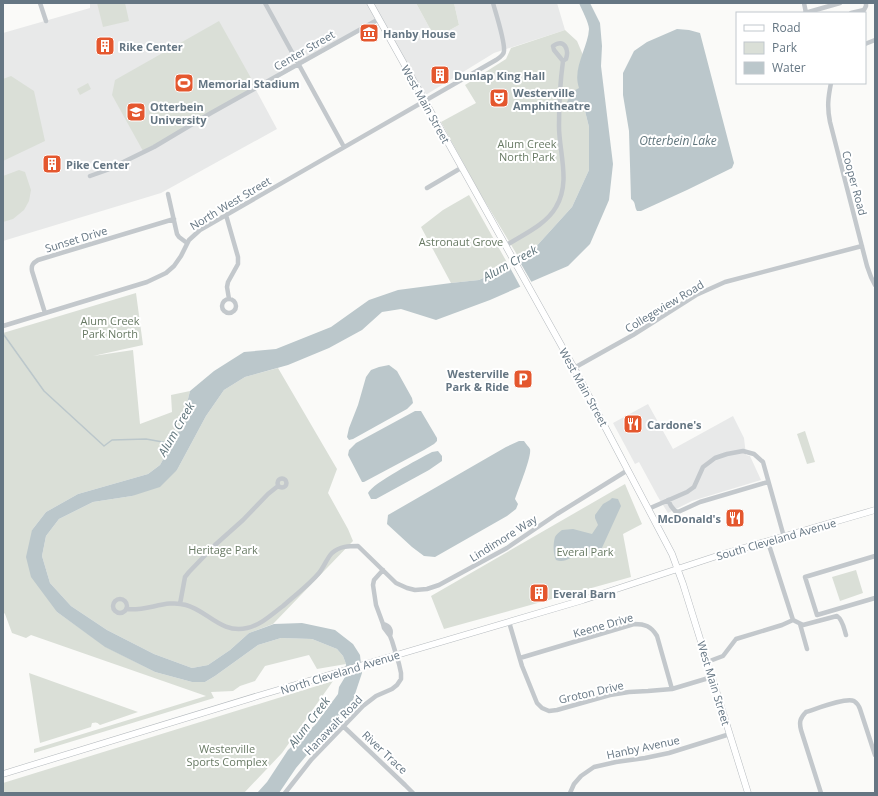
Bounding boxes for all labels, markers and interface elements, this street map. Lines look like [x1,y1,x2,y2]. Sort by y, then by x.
legend [736,12,866,84]
text: Road [772,19,801,36]
museum icon: Hanby House [358,22,380,44]
street label: Center Street [271,26,337,74]
place label: Hanby House [383,26,456,41]
building icon: Rike Center [94,35,116,57]
place label: Rike Center [119,39,183,54]
text: Park [772,39,798,56]
text: Water [772,59,806,76]
street label: West Main Street [398,62,454,146]
building icon: Dunlap King Hall [429,64,451,86]
place label: Dunlap King Hall [454,68,545,83]
sports icon: Memorial Stadium [173,72,195,94]
place label: Memorial Stadium [198,76,300,91]
place label: Westerville Amphitheatre [513,85,591,113]
theatre icon: Westerville Amphitheatre [488,87,510,109]
place label: Otterbein University [150,99,207,127]
school or university icon: Otterbein University [125,101,147,123]
water label: Otterbein Lake [639,132,717,149]
park label: Alum Creek North Park [497,136,557,164]
street label: Cooper Road [839,149,871,217]
building icon: Pike Center [41,153,63,175]
place label: Pike Center [66,157,129,172]
street label: North West Street [187,173,273,233]
street label: Sunset Drive [43,222,109,256]
park label: Astronaut Grove [419,234,503,249]
water label: Alum Creek [479,241,541,285]
street label: Collegeview Road [622,277,706,335]
park label: Alum Creek Park North [80,313,140,341]
street label: West Main Street [556,345,612,429]
place label: Westerville Park & Ride [446,366,509,394]
parking icon: Westerville Park & Ride [512,368,534,390]
water label: Alum Creek [153,398,199,460]
restaurant icon: Cardone's [622,413,644,435]
place label: Cardone's [647,417,702,432]
restaurant icon: McDonald's [724,507,746,529]
street label: Lindimore Way [466,511,540,565]
place label: McDonald's [657,511,722,526]
street label: South Cleveland Avenue [714,515,838,563]
park label: Heritage Park [188,542,258,557]
park label: Everal Park [556,544,614,559]
building icon: Everal Barn [528,582,550,604]
place label: Everal Barn [553,586,616,601]
street label: Keene Drive [571,609,635,641]
street label: West Main Street [694,639,734,727]
street label: North Cleveland Avenue [279,647,401,697]
street label: Groton Drive [557,677,625,707]
water label: Alum Creek [284,692,334,752]
street label: Hanawalt Road [301,692,365,758]
street label: River Trace [359,727,411,777]
street label: Hanby Avenue [605,732,681,762]
park label: Westerville Sports Complex [186,741,268,769]

